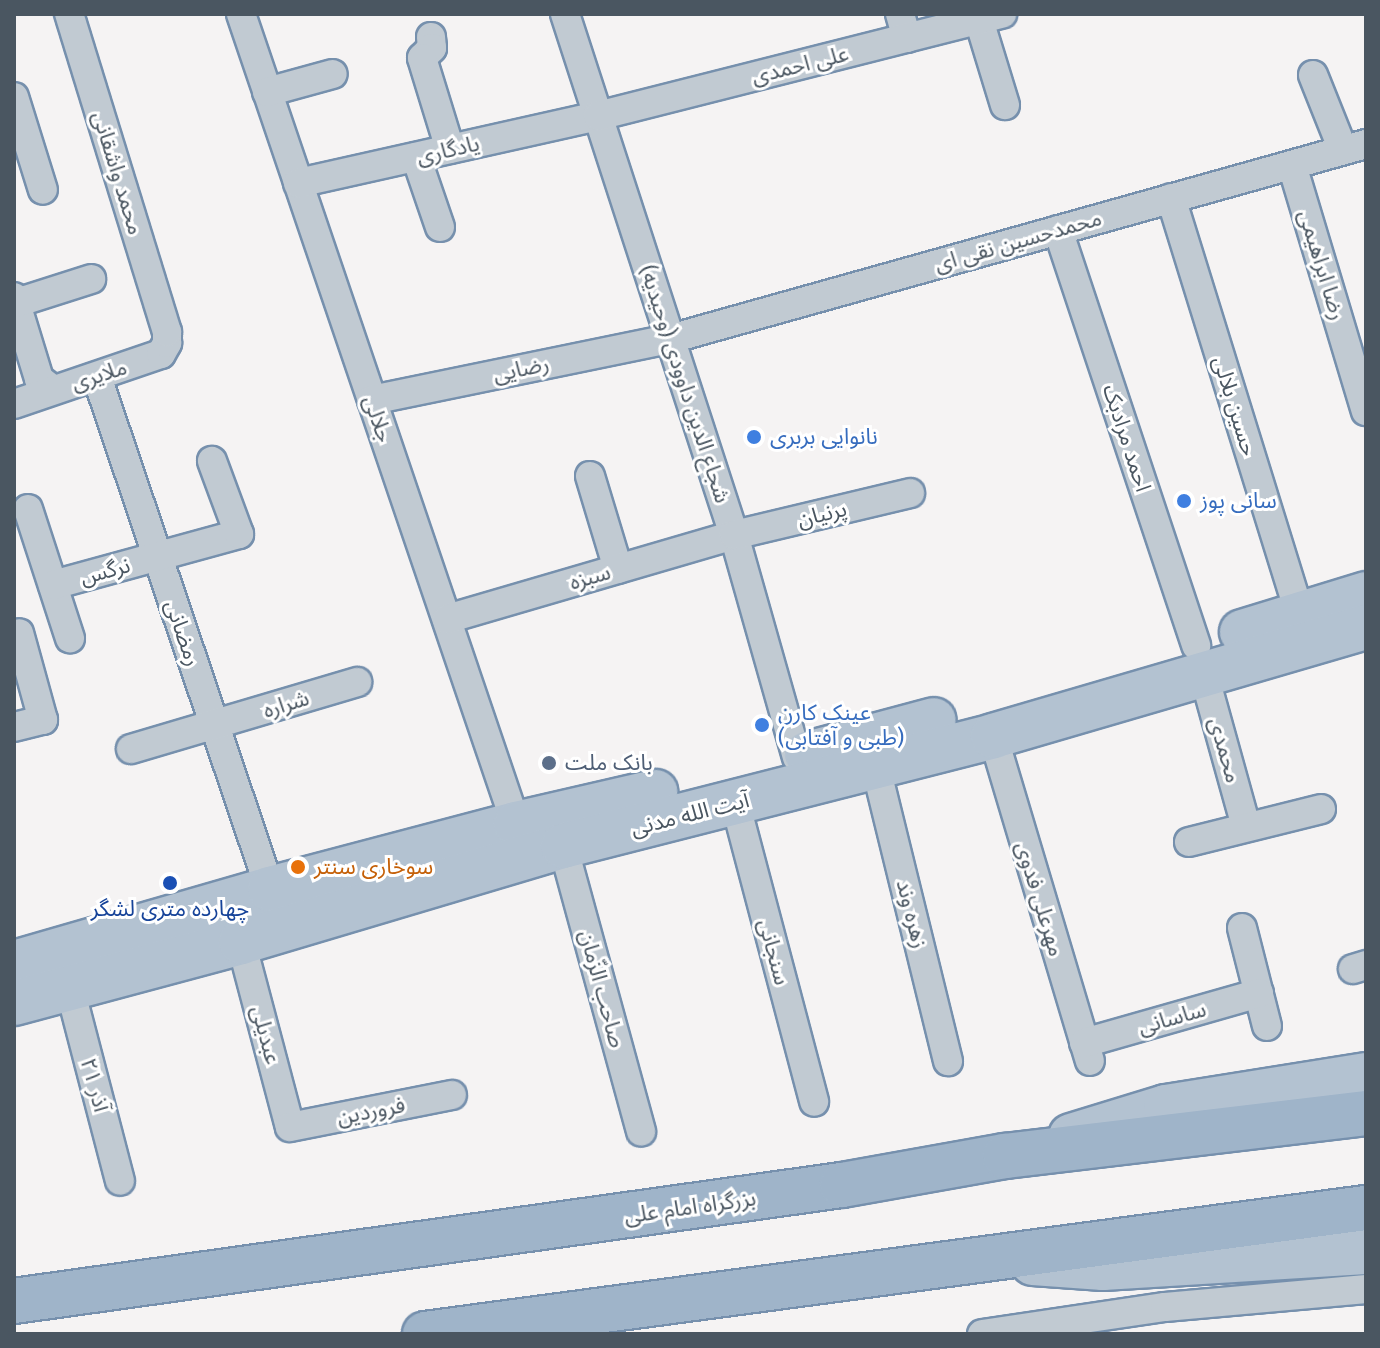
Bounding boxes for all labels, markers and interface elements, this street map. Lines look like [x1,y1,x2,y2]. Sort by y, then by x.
street label: علی احمدی [749,40,851,90]
street label: محمد واشقانی [87,108,149,238]
street label: یادگاری [414,130,482,170]
street label: محمدحسین نقی ای [931,205,1105,277]
street label: رضا ابراهیمی [1293,207,1351,323]
street label: شجاع الدین داوودی (وحیدیه) [634,262,736,506]
street label: رضایی [491,350,551,388]
street label: حسین بلالی [1207,353,1263,459]
street label: ملایری [68,354,130,396]
street label: احمد مرادبک [1097,381,1157,495]
street label: جلالی [358,392,398,446]
place label: نانوایی بربری [770,424,878,450]
marker: نانوایی بربری [745,428,763,446]
place label: سانی پوز [1200,488,1277,514]
marker: سانی پوز [1175,492,1193,510]
street label: پرنیان [794,495,850,533]
street label: نرگس [77,552,133,590]
street label: سبزه [566,559,614,595]
street label: رمضانی [159,596,207,670]
street label: شراره [260,685,312,723]
place label: عینک کارن (طبی و آفتابی) [778,699,904,750]
street label: محمدی [1203,714,1247,786]
marker: عینک کارن (طبی و آفتابی) [753,716,771,734]
place label: بانک ملت [565,750,653,776]
marker: بانک ملت [540,754,558,772]
street label: آیت الله مدنی [628,787,752,841]
street label: مهرعلی فدوی [1010,838,1070,960]
place label: سوخاری سنتر [314,854,433,880]
marker: سوخاری سنتر [289,858,307,876]
marker: چهارده متری لشگر [161,874,179,892]
street label: زهره وند [891,877,933,951]
place label: چهارده متری لشگر [91,896,249,922]
street label: سنجانی [753,916,795,988]
street label: صاحب الزّمان [574,927,630,1051]
street label: ساسانی [1135,996,1209,1040]
street label: عبدیلی [246,1003,286,1067]
street label: آذر ۲۱ [75,1055,115,1115]
street label: فروردین [335,1091,407,1131]
street label: بزرگراه امام علی [623,1185,757,1229]

